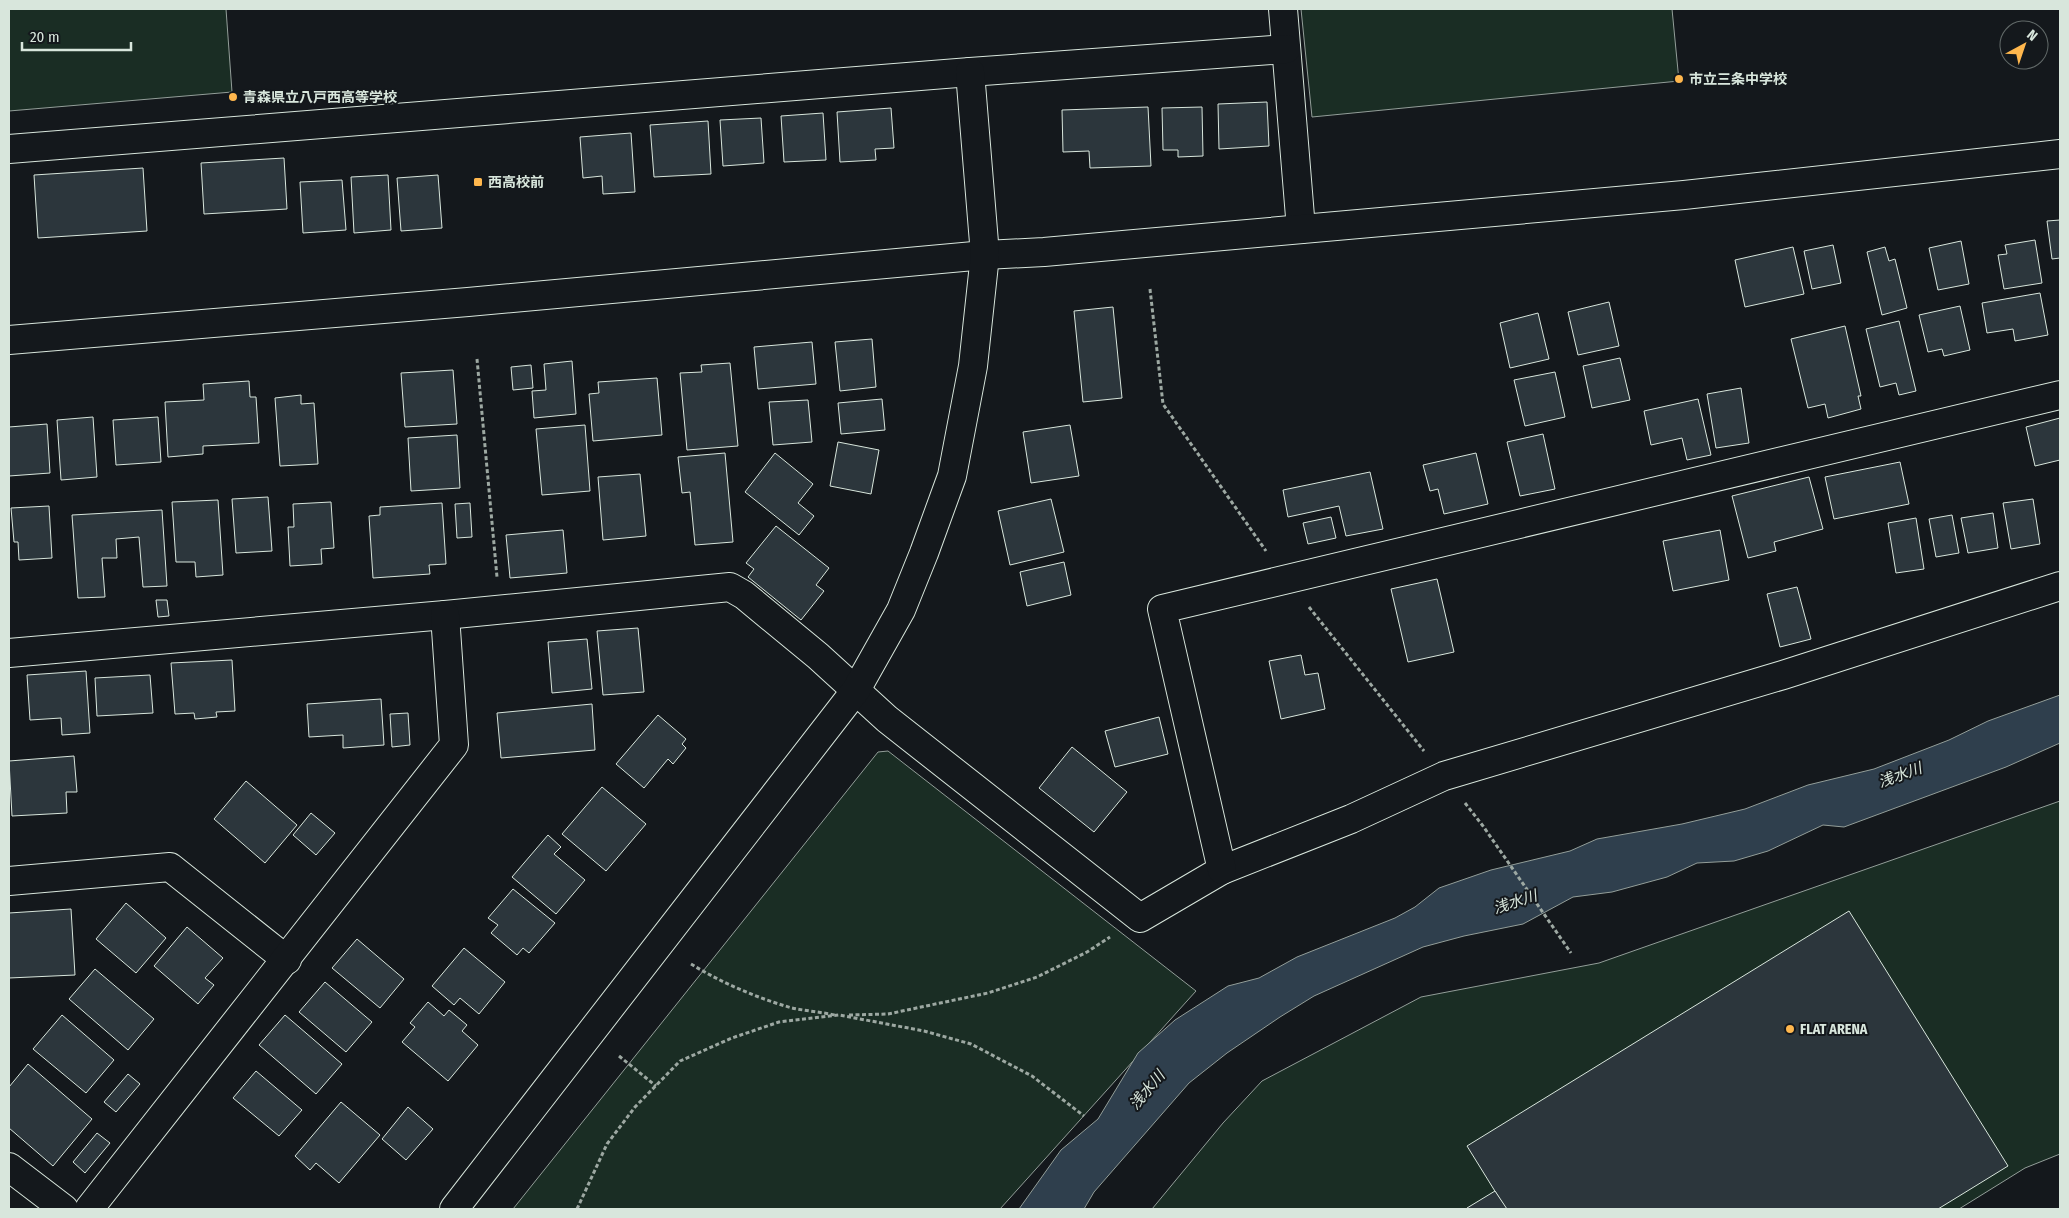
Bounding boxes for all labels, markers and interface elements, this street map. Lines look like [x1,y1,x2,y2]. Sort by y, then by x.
scale bar [22,20,131,52]
north arrow [1999,20,2049,70]
text: N [2023,26,2041,45]
text: 20 m [30,28,60,46]
place label: 市立三条中学校 [1689,71,1787,88]
marker: 市立三条中学校 [1673,73,1685,85]
place label: 青森県立八戸西高等学校 [243,89,397,106]
marker: 青森県立八戸西高等学校 [227,91,239,103]
place label: 西高校前 [488,174,544,191]
marker: 西高校前 [472,176,484,188]
water label: 浅水川 [1876,758,1926,791]
water label: 浅水川 [1491,886,1541,918]
place label: FLAT ARENA [1800,1021,1868,1038]
marker: FLAT ARENA [1784,1023,1796,1035]
water label: 浅水川 [1126,1065,1170,1113]

